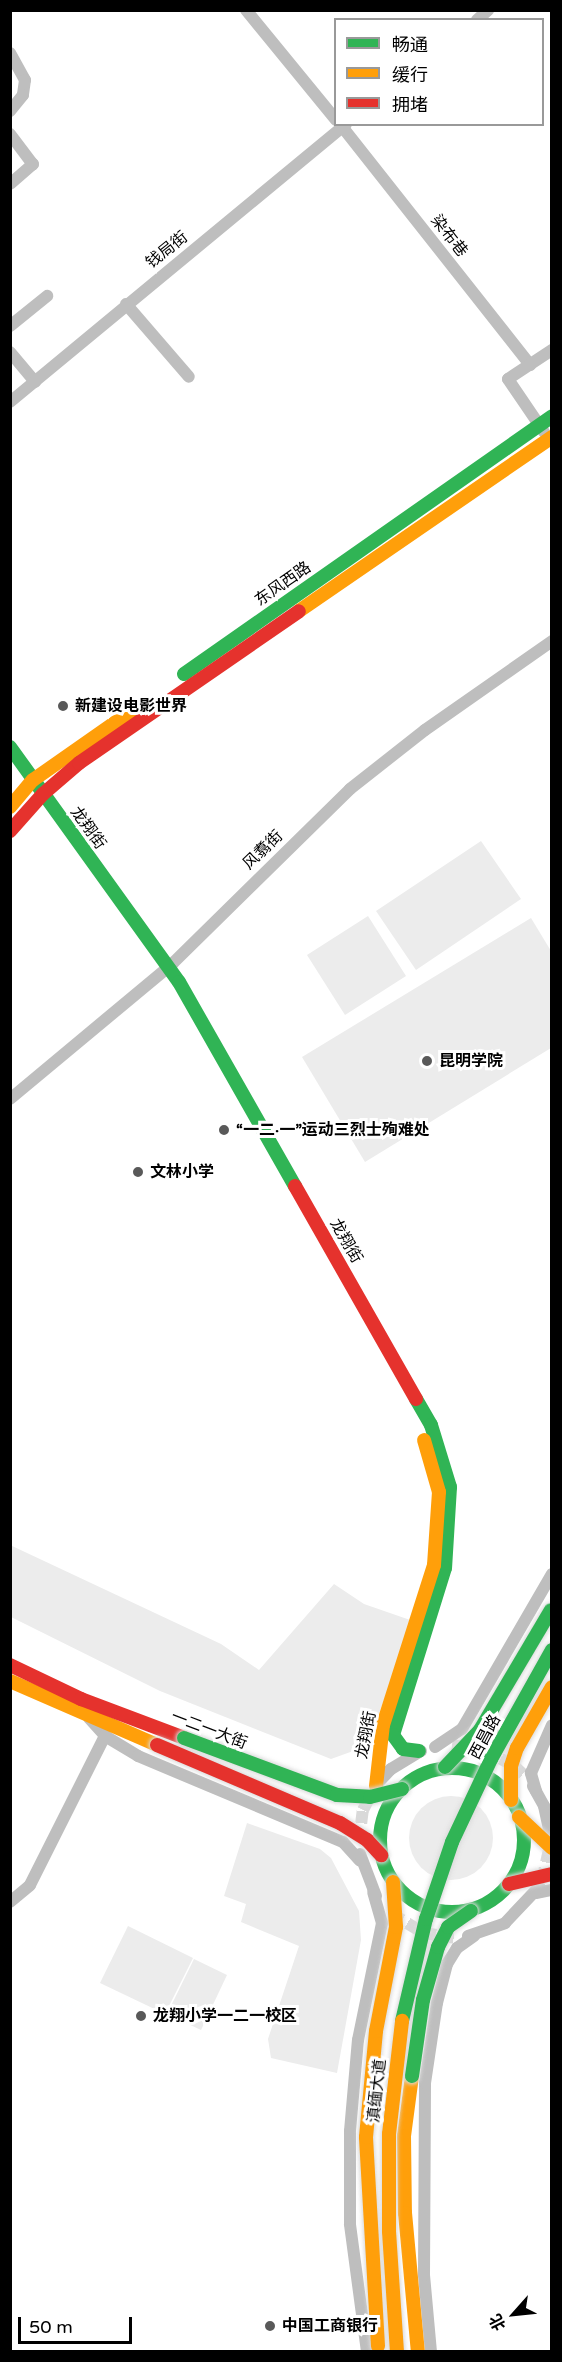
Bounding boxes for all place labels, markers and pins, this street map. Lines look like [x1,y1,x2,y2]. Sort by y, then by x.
place label: 新建设电影世界 [75,696,187,716]
marker: 新建设电影世界 [56,699,70,713]
place label: 昆明学院 [439,1051,503,1071]
marker: 昆明学院 [420,1054,434,1068]
place label: “一二·一”运动三烈士殉难处 [236,1120,430,1140]
marker: “一二·一”运动三烈士殉难处 [217,1123,231,1137]
place label: 文林小学 [150,1162,214,1182]
marker: 文林小学 [131,1165,145,1179]
place label: 龙翔小学一二一校区 [153,2006,297,2026]
marker: 龙翔小学一二一校区 [134,2009,148,2023]
place label: 中国工商银行 [282,2316,378,2336]
marker: 中国工商银行 [263,2319,277,2333]

